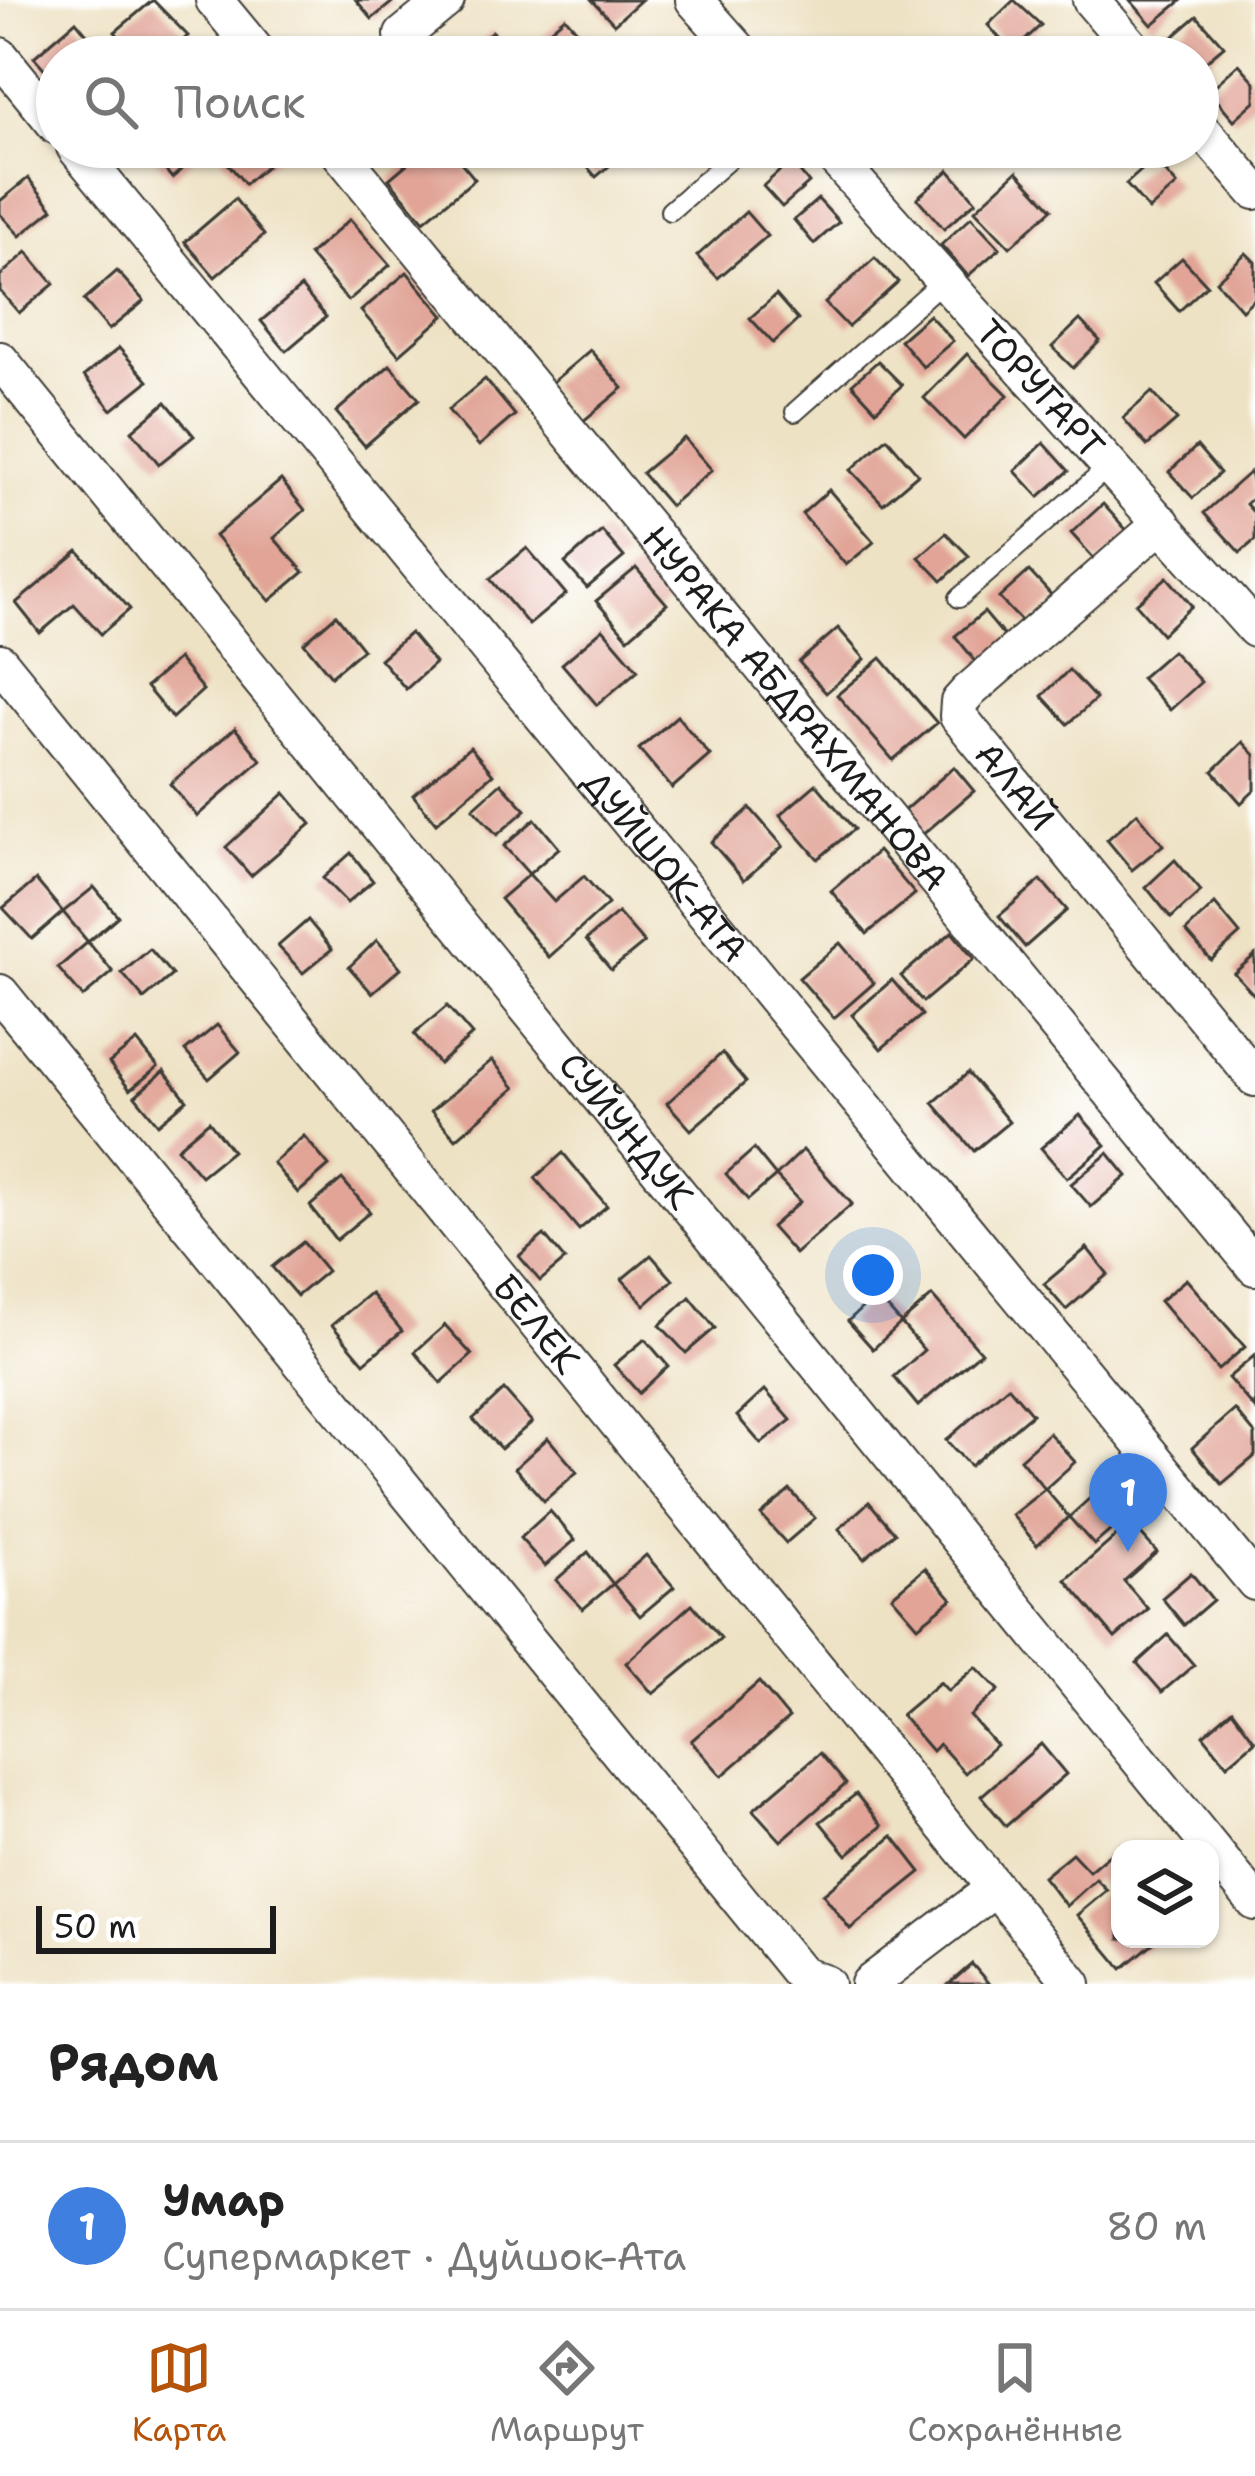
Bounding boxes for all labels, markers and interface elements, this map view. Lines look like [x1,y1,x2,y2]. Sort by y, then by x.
search box [36,36,1219,168]
icon: search [78,69,144,135]
text: Поиск [174,72,305,132]
street label: ТОРУГАРТ [965,309,1116,469]
street label: НУРАКА АБДРАХМАНОВА [631,516,960,901]
street label: АЛАЙ [964,731,1066,841]
street label: ДУЙШОК-АТА [572,759,759,972]
street label: СУЙУНДУК [548,1042,705,1219]
your location [843,1245,903,1305]
street label: БЕЛЕК [481,1264,592,1384]
pin: 1 [1089,1453,1167,1552]
map controls [1111,1840,1219,1948]
button: layers [1111,1840,1219,1948]
scale bar [36,1900,276,1953]
text: 50 m [54,1904,137,1949]
text: Рядом [48,2028,219,2096]
text: Умар [162,2170,285,2230]
text: 1 [78,2200,96,2252]
text: 80 m [1106,2200,1207,2252]
text: Супермаркет · Дуйшок-Ата [162,2230,686,2282]
tab: Карта [132,2335,226,2452]
tab: Маршрут [490,2335,644,2452]
tab: Сохранённые [908,2335,1123,2452]

